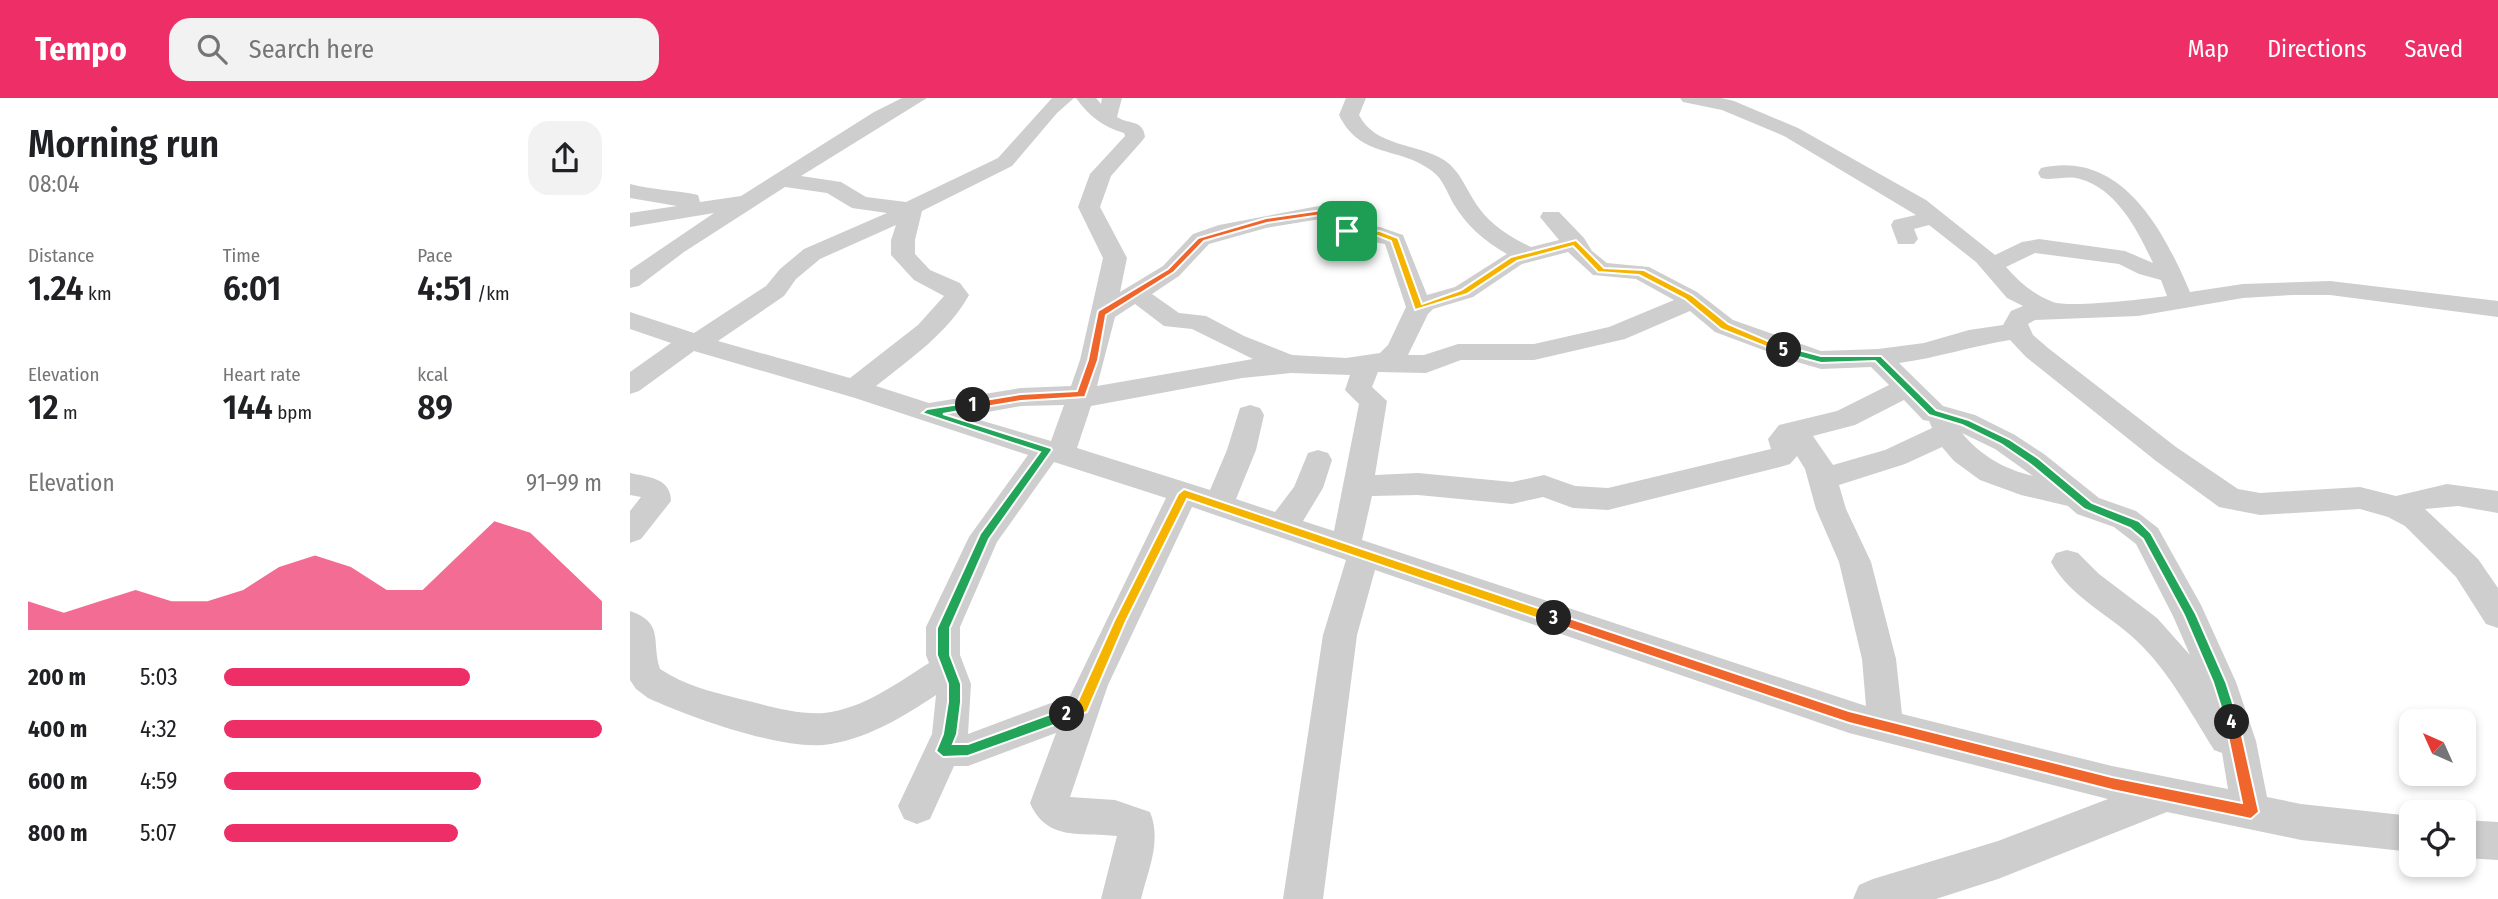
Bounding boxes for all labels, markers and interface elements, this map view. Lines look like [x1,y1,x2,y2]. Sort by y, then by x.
search box [169,18,659,81]
text: Tempo [35,29,127,69]
icon: search [193,30,231,68]
text: Search here [249,34,374,65]
text: Map [2188,35,2229,63]
text: Directions [2267,35,2366,63]
text: Saved [2404,35,2463,63]
text: Morning run [28,121,219,167]
button: share [528,121,602,195]
text: 08:04 [28,170,79,198]
pin [1317,201,1377,261]
icon: arrive [1328,212,1366,250]
text: Distance [28,244,95,267]
text: Time [223,244,260,267]
text: Pace [417,244,453,267]
text: 1.24 [28,267,84,309]
text: 6:01 [223,267,281,309]
text: 4:51 [417,267,473,309]
text: km [84,282,112,305]
text: /km [473,282,510,305]
pin: 5 [1766,332,1802,368]
text: 5 [1779,338,1788,361]
text: Elevation [28,363,100,386]
text: Heart rate [223,363,301,386]
text: kcal [417,363,448,386]
text: 12 [28,386,59,428]
text: 144 [223,386,273,428]
text: 89 [417,386,453,428]
pin: 1 [956,388,990,422]
text: 1 [968,393,977,416]
text: m [59,401,78,424]
text: bpm [273,401,312,424]
text: Elevation [28,469,115,497]
text: 91–99 m [526,469,602,497]
pin: 3 [1536,601,1572,636]
text: 3 [1549,606,1558,629]
text: 200 m [28,663,86,691]
text: 5:03 [140,663,178,691]
pin: 2 [1050,696,1084,732]
text: 2 [1062,702,1071,725]
pin: 4 [2214,704,2250,740]
north arrow [2399,709,2476,786]
map controls [2399,709,2476,877]
text: 4 [2227,710,2236,733]
text: 400 m [28,715,87,743]
text: 4:32 [140,715,177,743]
text: 600 m [28,767,87,795]
text: 4:59 [140,767,178,795]
button: locate [2399,800,2476,877]
text: 800 m [28,819,88,847]
text: 5:07 [140,819,176,847]

